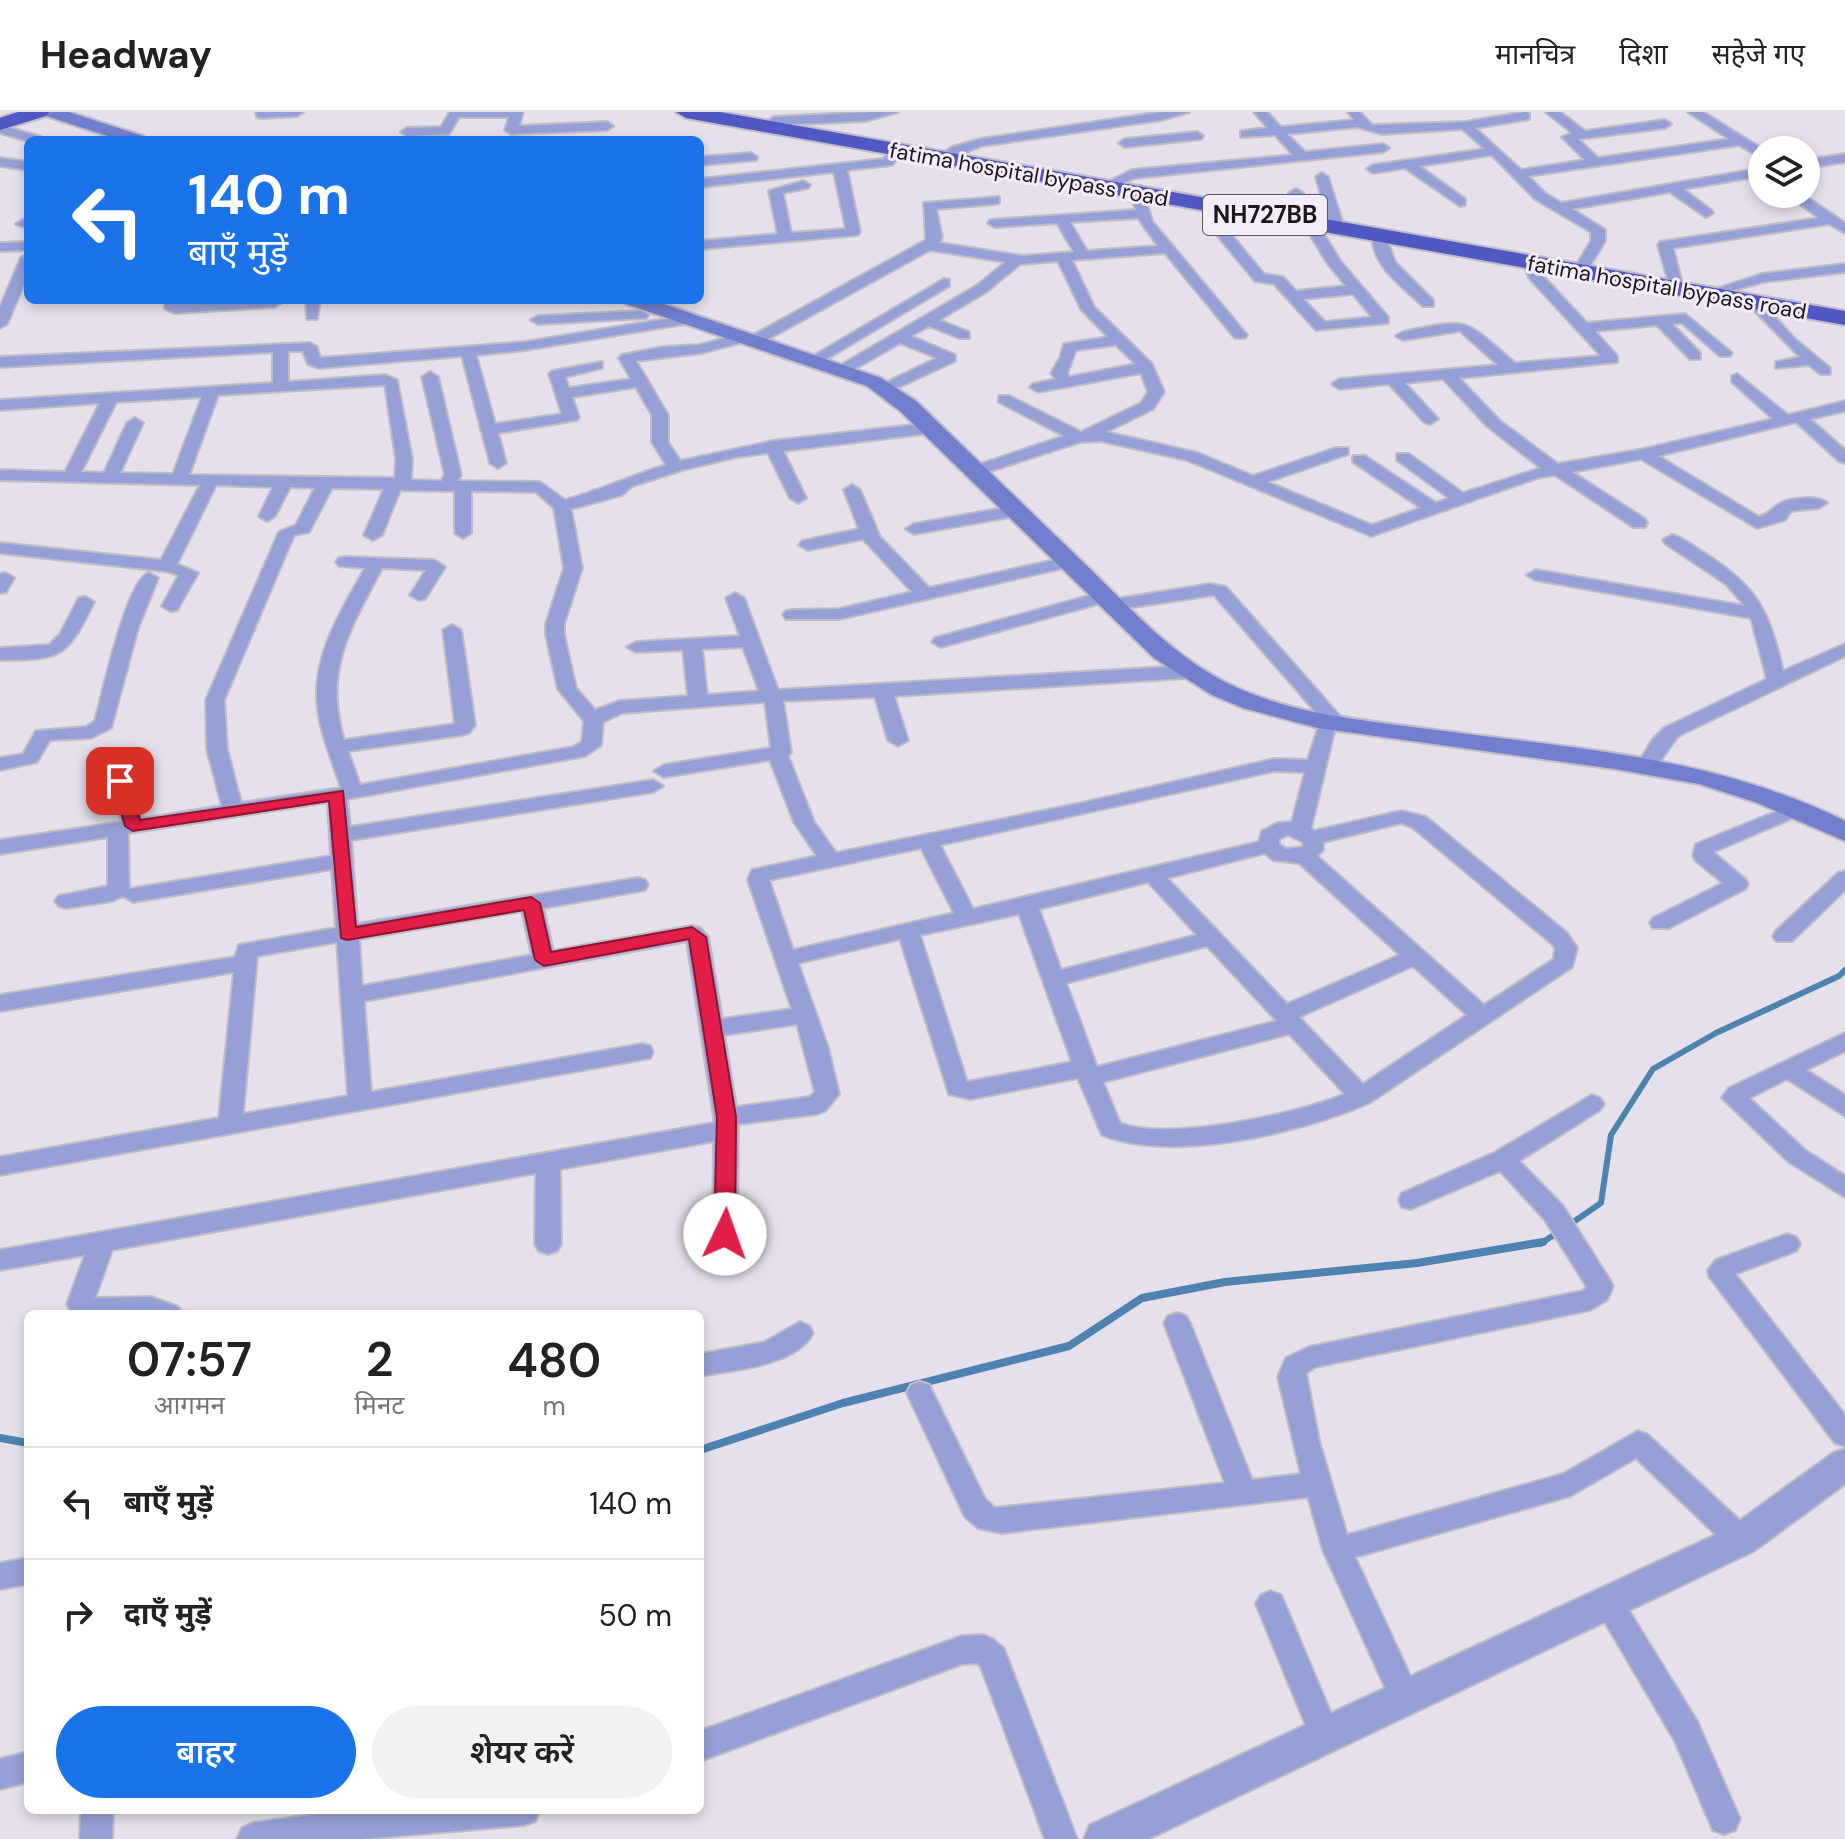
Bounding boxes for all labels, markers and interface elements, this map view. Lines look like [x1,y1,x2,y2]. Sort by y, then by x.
text: Headway [40,30,212,80]
text: मानचित्र [1495,36,1575,73]
text: दिशा [1619,36,1668,73]
text: सहेजे गए [1712,36,1805,73]
street label: fatima hospital bypass road [887,136,1171,213]
map controls [1748,136,1820,208]
button: layers [1748,136,1820,208]
text: 140 m [188,158,350,231]
icon: left [56,168,160,272]
road number: NH727BB [1203,195,1327,235]
text: बाएँ मुड़ें [188,229,288,276]
street label: fatima hospital bypass road [1525,249,1809,326]
pin [86,747,154,815]
icon: arrive [98,759,142,803]
position arrow [683,1192,767,1276]
text: 07:57 [127,1328,252,1391]
text: 2 [366,1328,393,1391]
text: 480 [507,1329,601,1392]
text: आगमन [154,1388,225,1422]
text: मिनट [355,1388,404,1422]
text: m [543,1389,566,1423]
icon: left [56,1481,100,1525]
text: बाएँ मुड़ें [124,1482,213,1521]
text: 140 m [589,1484,672,1523]
icon: right [56,1593,100,1637]
text: दाएँ मुड़ें [124,1594,212,1633]
text: 50 m [598,1596,672,1635]
button: बाहर [56,1706,356,1798]
button: शेयर करें [372,1706,672,1798]

